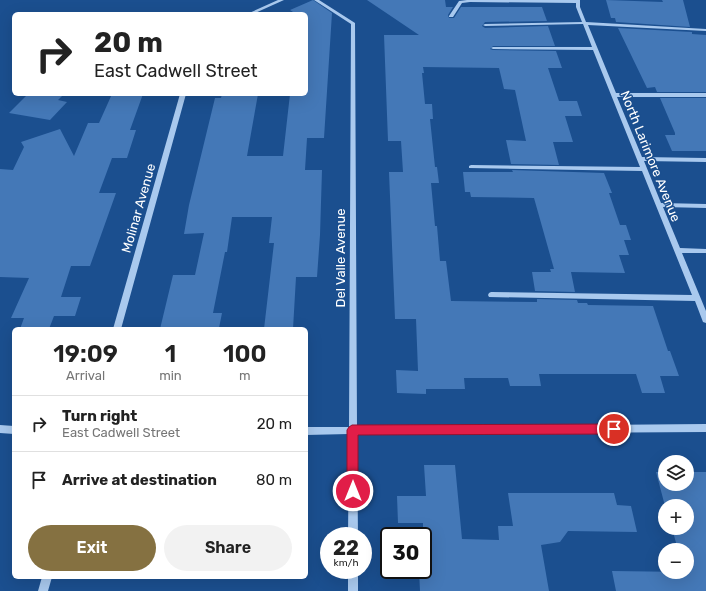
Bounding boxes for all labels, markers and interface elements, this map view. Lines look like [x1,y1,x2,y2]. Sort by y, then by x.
text: 20 m [94,26,163,59]
icon: right [28,28,80,80]
text: East Cadwell Street [94,60,258,82]
street label: North Larimore Avenue [617,89,684,224]
street label: Molinar Avenue [119,162,158,255]
street label: Del Valle Avenue [333,208,348,308]
text: 19:09 [53,340,118,368]
text: 1 [165,340,176,368]
text: 100 [223,340,267,368]
text: Arrival [66,368,105,383]
text: min [159,368,182,383]
text: m [239,368,251,383]
text: Turn right [62,407,137,425]
pin [597,412,631,446]
icon: right [28,413,50,435]
text: 20 m [257,415,292,433]
icon: arrive [603,418,625,440]
text: East Cadwell Street [62,425,180,440]
map controls [658,455,694,579]
button: layers [658,455,694,491]
icon: arrive [28,469,50,491]
position arrow [332,470,374,512]
text: Arrive at destination [62,471,217,489]
text: 80 m [256,471,292,489]
button: + [658,499,694,535]
button: Exit [28,525,156,571]
button: Share [164,525,292,571]
speed limit sign: 30 [380,527,432,579]
text: 22 [333,536,359,560]
button: − [658,543,694,579]
text: km/h [334,557,358,569]

